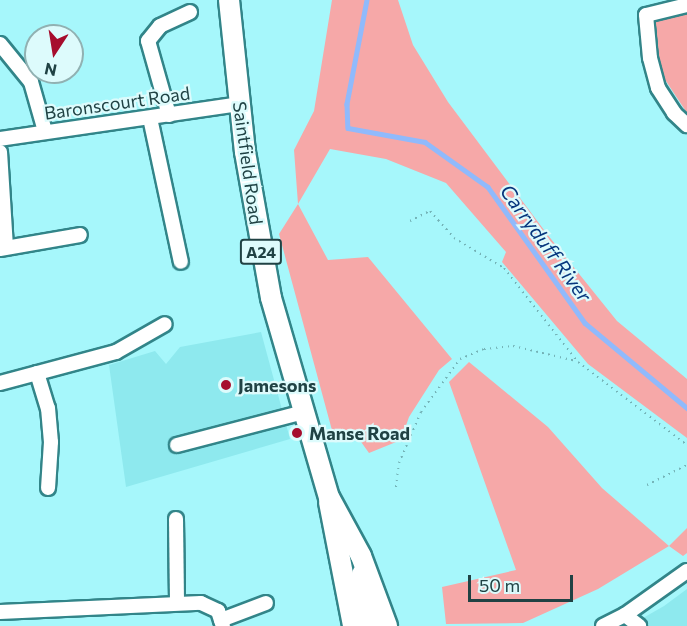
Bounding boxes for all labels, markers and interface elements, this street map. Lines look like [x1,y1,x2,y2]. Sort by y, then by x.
north arrow [24,24,84,84]
text: N [43,60,58,81]
street label: Baronscourt Road [43,82,191,124]
street label: Saintfield Road [229,100,267,226]
water label: Carryduff River [495,180,597,306]
road number: A24 [238,239,284,265]
place label: Jamesons [238,374,316,396]
marker: Jamesons [219,378,233,392]
place label: Manse Road [309,422,410,444]
marker: Manse Road [290,426,304,440]
scale bar [471,563,576,601]
text: 50 m [479,574,520,596]

